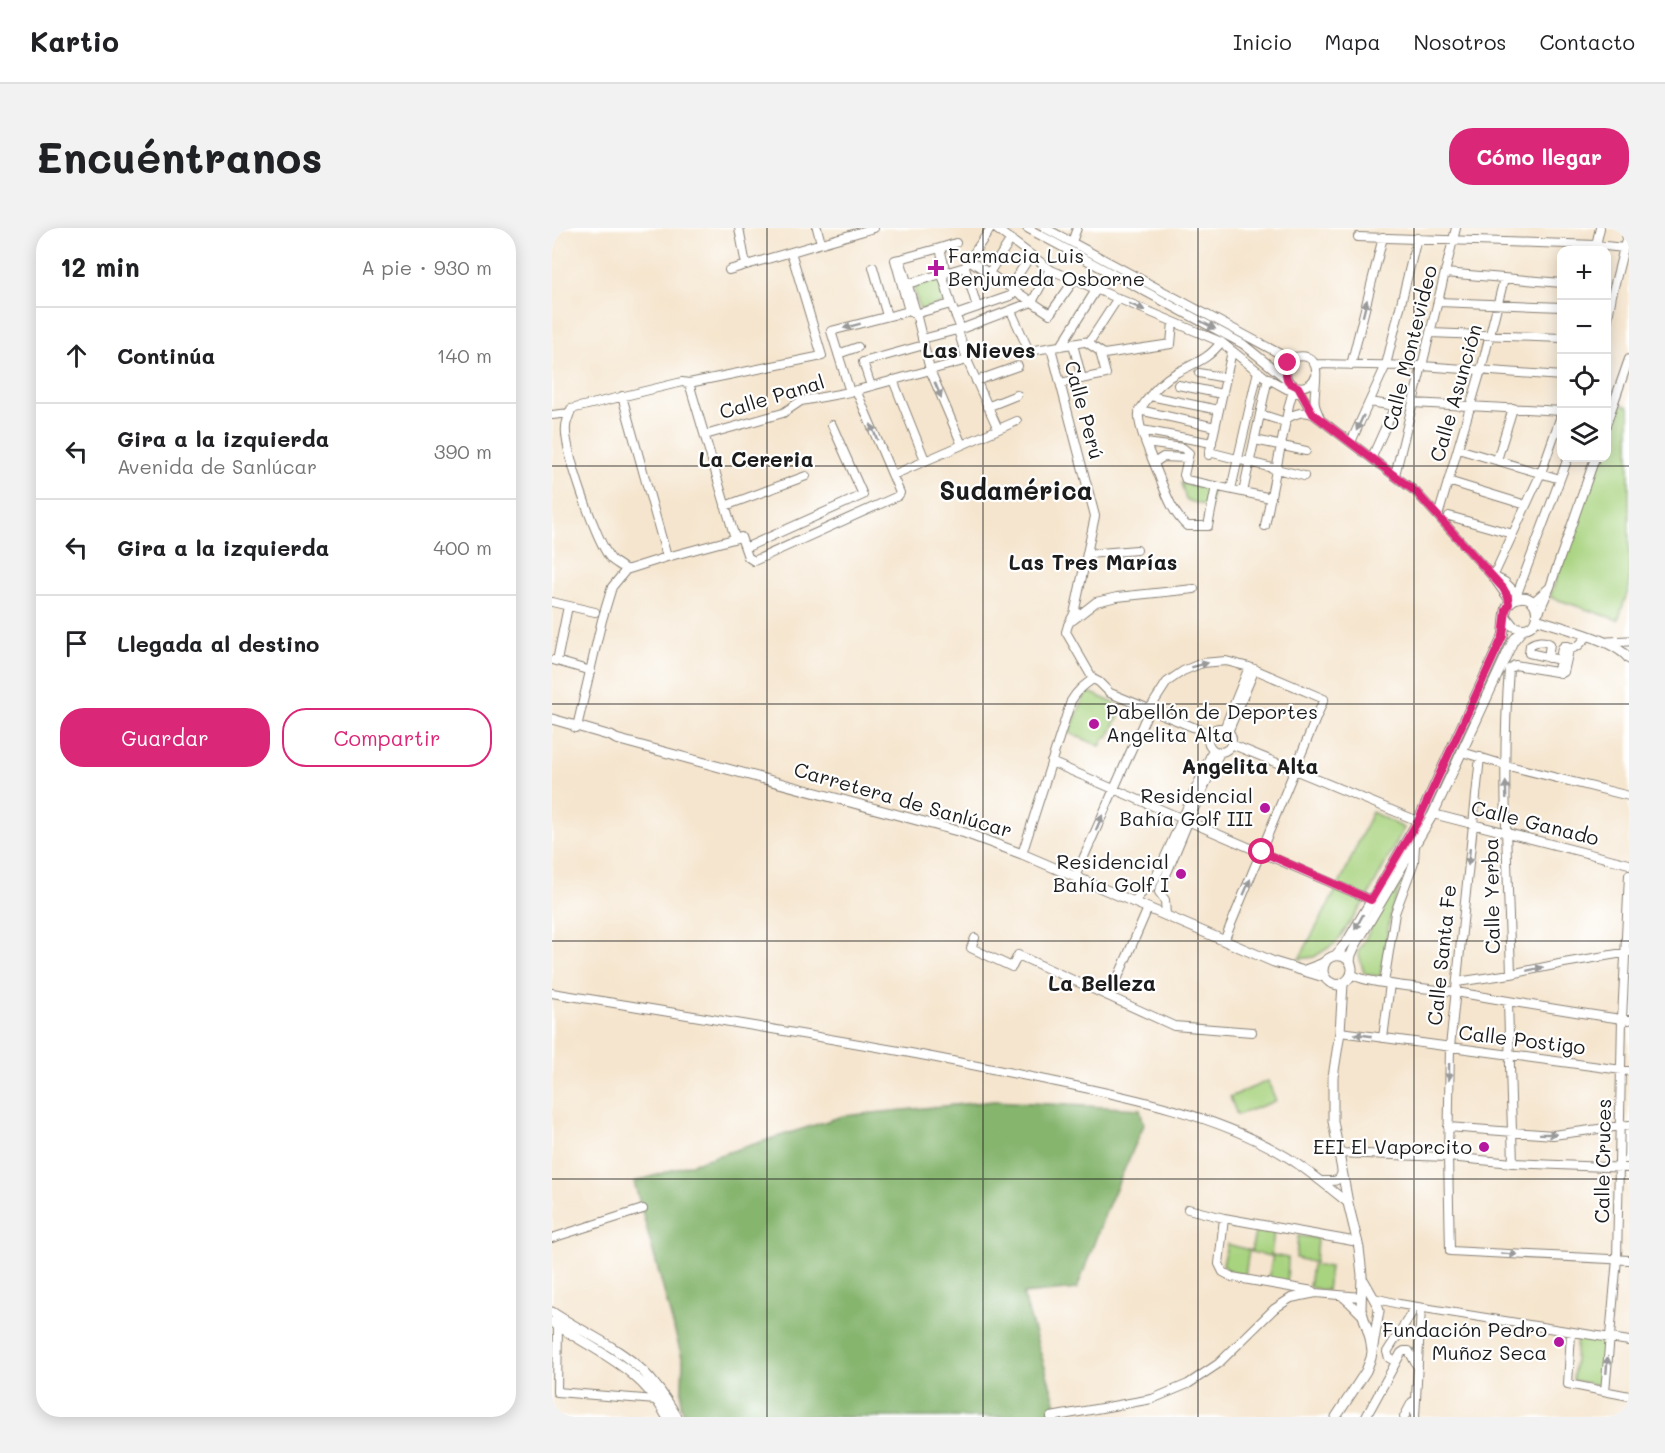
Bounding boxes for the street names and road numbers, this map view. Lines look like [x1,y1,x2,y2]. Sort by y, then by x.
street label: Calle Montevideo [1376,262,1442,433]
street label: Calle Asunción [1423,321,1487,465]
street label: Calle Perú [1059,358,1111,462]
street label: Calle Panal [716,368,828,424]
street label: Carretera de Sanlúcar [791,755,1015,843]
street label: Calle Ganado [1469,794,1602,851]
street label: Calle Yerba [1477,838,1505,954]
street label: Calle Santa Fe [1421,883,1461,1027]
street label: Calle Postigo [1457,1018,1587,1060]
street label: Calle Cruces [1588,1098,1616,1224]

